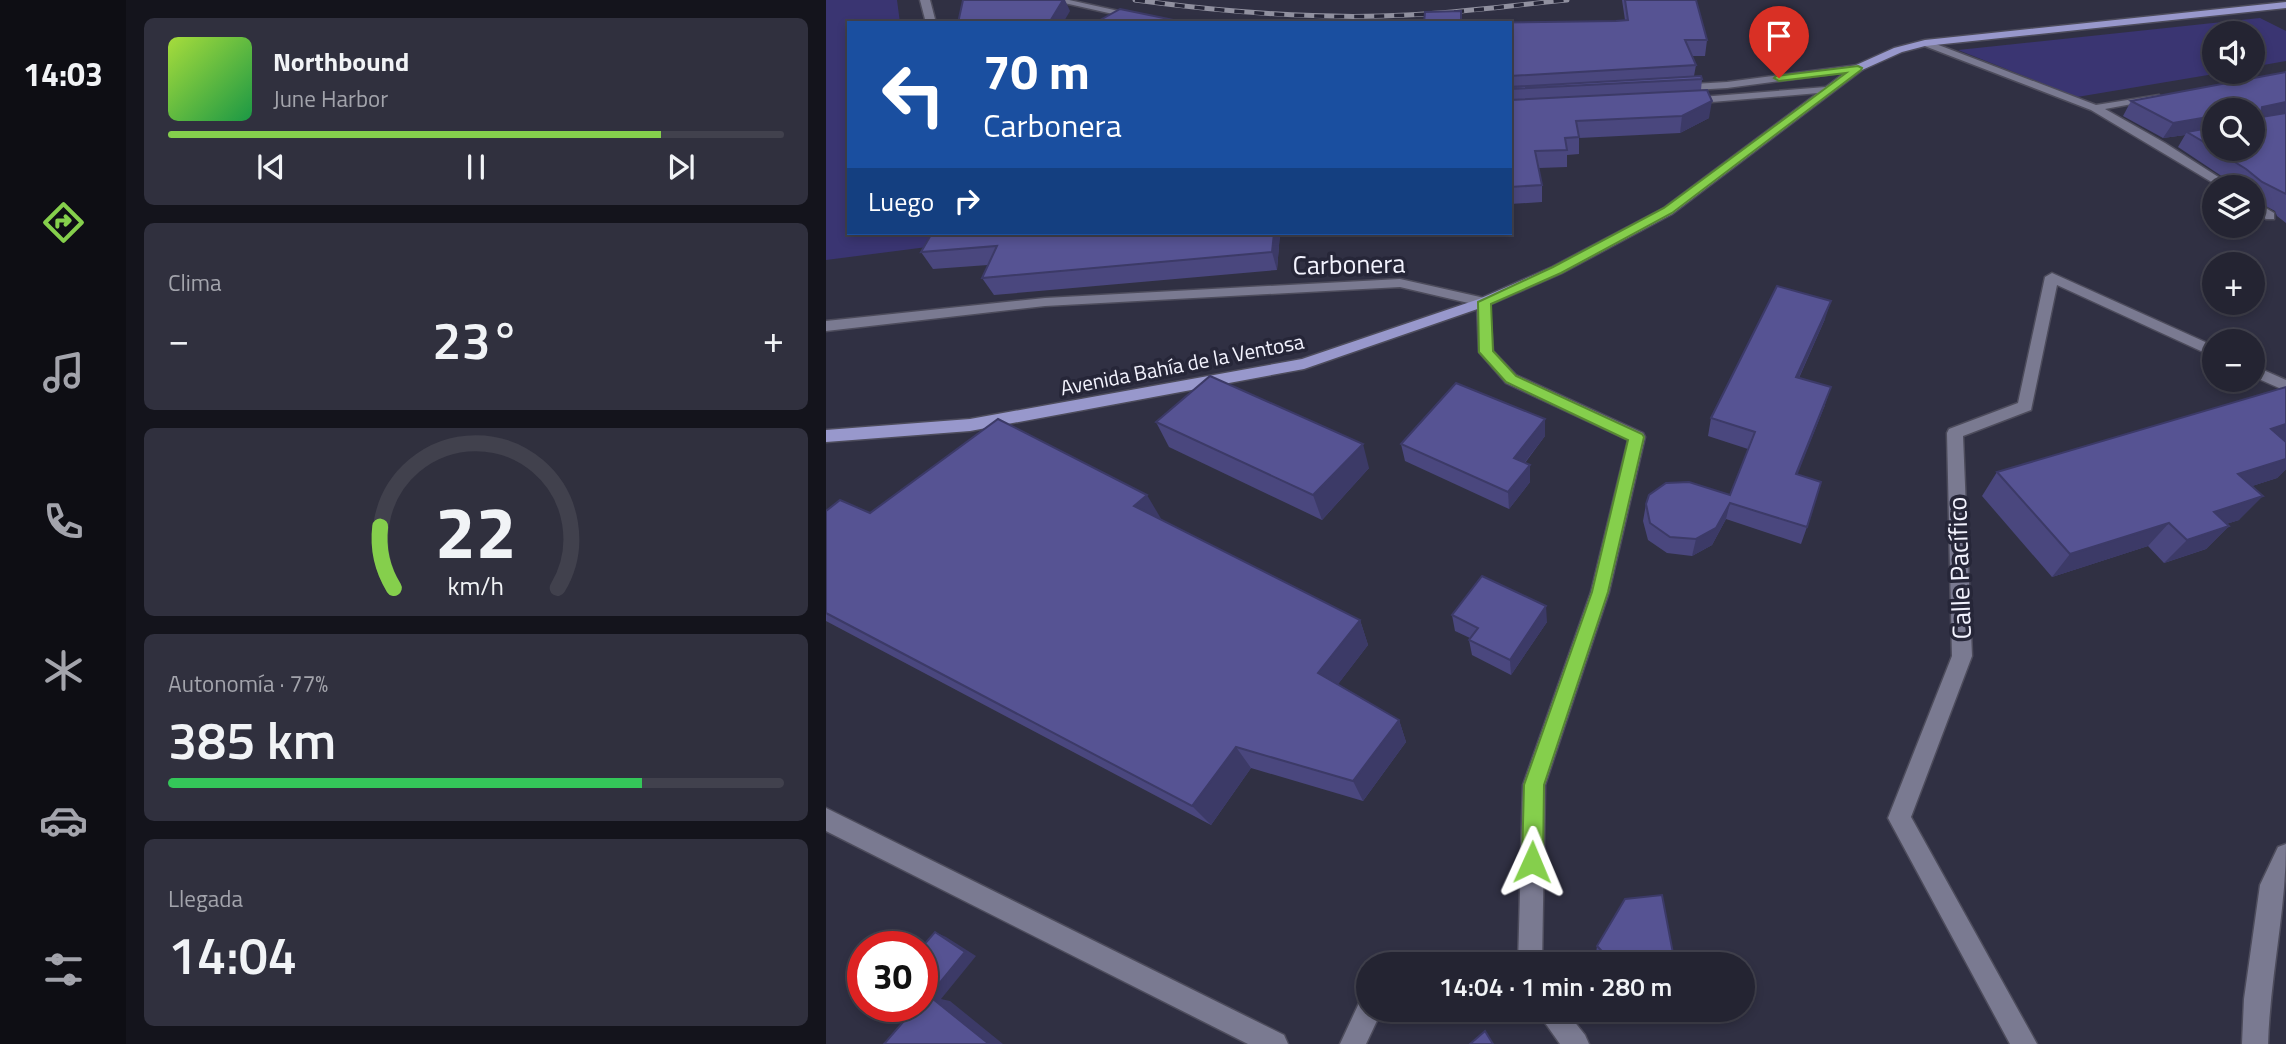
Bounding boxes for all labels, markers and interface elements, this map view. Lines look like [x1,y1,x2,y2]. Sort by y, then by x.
pin [1749,6,1809,78]
icon: arrive [1760,17,1798,55]
map controls [2202,21,2265,392]
button: sound [2202,21,2265,84]
text: 70 m [983,33,1090,108]
text: Northbound [273,42,409,81]
icon: left [868,49,959,140]
text: 14:03 [23,50,103,98]
text: June Harbor [273,81,388,116]
button: search [2202,98,2265,161]
text: Carbonera [983,101,1122,149]
icon: previous [252,148,290,186]
icon: pause [457,148,495,186]
icon: next [662,148,700,186]
button: layers [2202,175,2265,238]
text: Luego [868,182,934,221]
icon: right [948,182,986,220]
icon: directions [39,198,88,247]
street label: Carbonera [1292,244,1406,284]
button: + [2202,252,2265,315]
text: Clima [168,265,222,300]
text: 23° [432,300,520,379]
text: − [168,310,189,368]
text: + [763,310,784,368]
street label: Avenida Bahía de la Ventosa [1057,325,1307,403]
button: − [2202,329,2265,392]
icon: music [39,348,88,397]
text: 22 [435,476,517,586]
street label: Calle Pacífico [1937,496,1981,640]
icon: phone [39,497,88,546]
text: km/h [448,567,504,605]
icon: climate [39,646,88,695]
text: Autonomía · 77% [168,666,328,701]
text: 385 km [168,700,336,779]
icon: car [39,796,88,845]
position arrow [1495,825,1569,899]
text: Llegada [168,881,243,916]
text: 14:04 [168,915,297,994]
speed limit sign: 30 [847,931,938,1022]
icon: filters [39,945,88,994]
text: 14:04 · 1 min · 280 m [1439,967,1672,1006]

